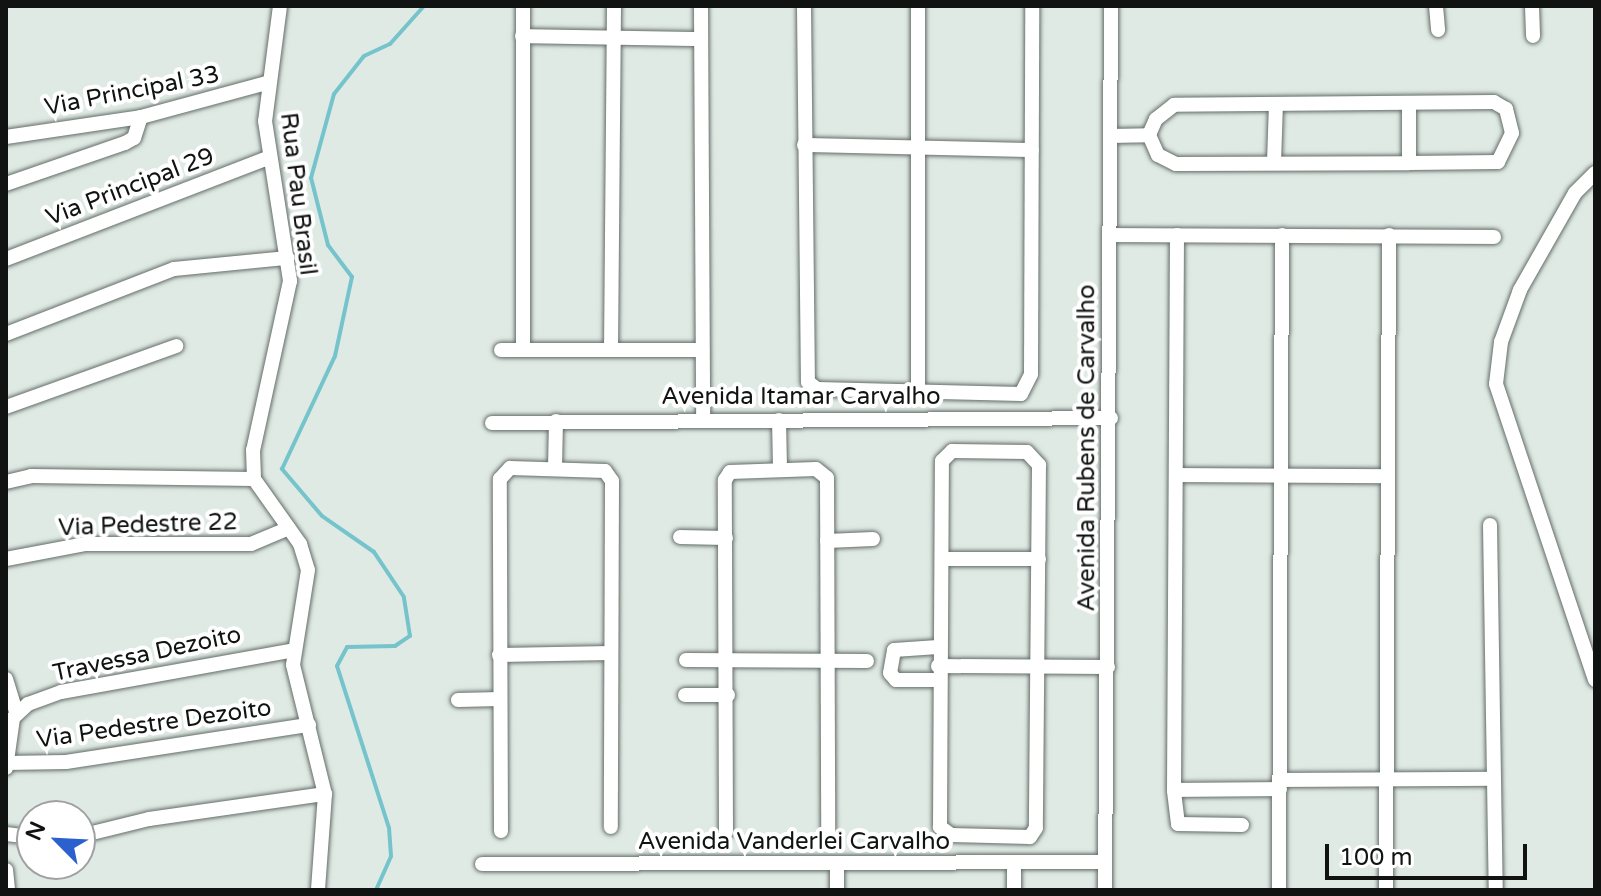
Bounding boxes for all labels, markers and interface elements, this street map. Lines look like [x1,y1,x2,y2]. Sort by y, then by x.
street label: Via Principal 33 [42,60,222,122]
street label: Rua Pau Brasil [274,111,322,277]
street label: Via Principal 29 [42,142,218,232]
street label: Avenida Rubens de Carvalho [1073,284,1101,612]
street label: Avenida Itamar Carvalho [661,383,941,411]
street label: Via Pedestre 22 [58,507,238,543]
street label: Travessa Dezoito [50,620,244,688]
street label: Via Pedestre Dezoito [35,693,273,755]
north arrow [16,800,96,880]
text: N [20,818,51,844]
street label: Avenida Vanderlei Carvalho [638,828,950,856]
scale bar [1329,828,1531,878]
text: 100 m [1339,843,1413,872]

